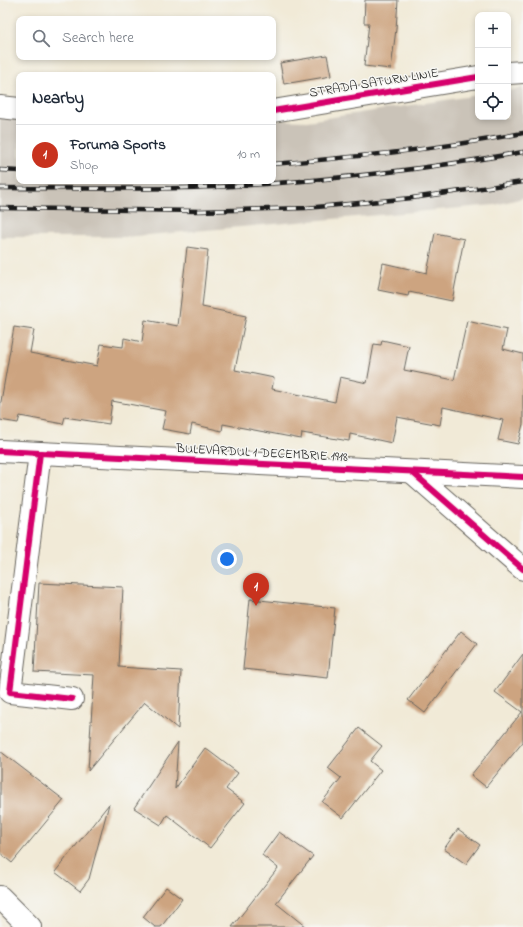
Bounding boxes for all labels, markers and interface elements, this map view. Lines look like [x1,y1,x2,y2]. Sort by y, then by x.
map controls [475,12,511,120]
button: + [475,12,511,48]
search box [16,16,276,60]
icon: search [30,27,52,49]
text: Search here [62,27,134,49]
button: − [475,48,511,84]
street label: STRADA SATURN LINIE [308,63,440,103]
button: locate [475,84,511,120]
text: Nearby [32,86,84,111]
text: Foruma Sports [70,134,166,156]
text: 1 [43,145,47,164]
text: 10 m [237,145,260,164]
text: Shop [70,156,98,175]
street label: BULEVARDUL 1 DECEMBRIE 1918 [175,439,348,467]
your location [217,549,237,569]
pin: 1 [243,573,269,606]

